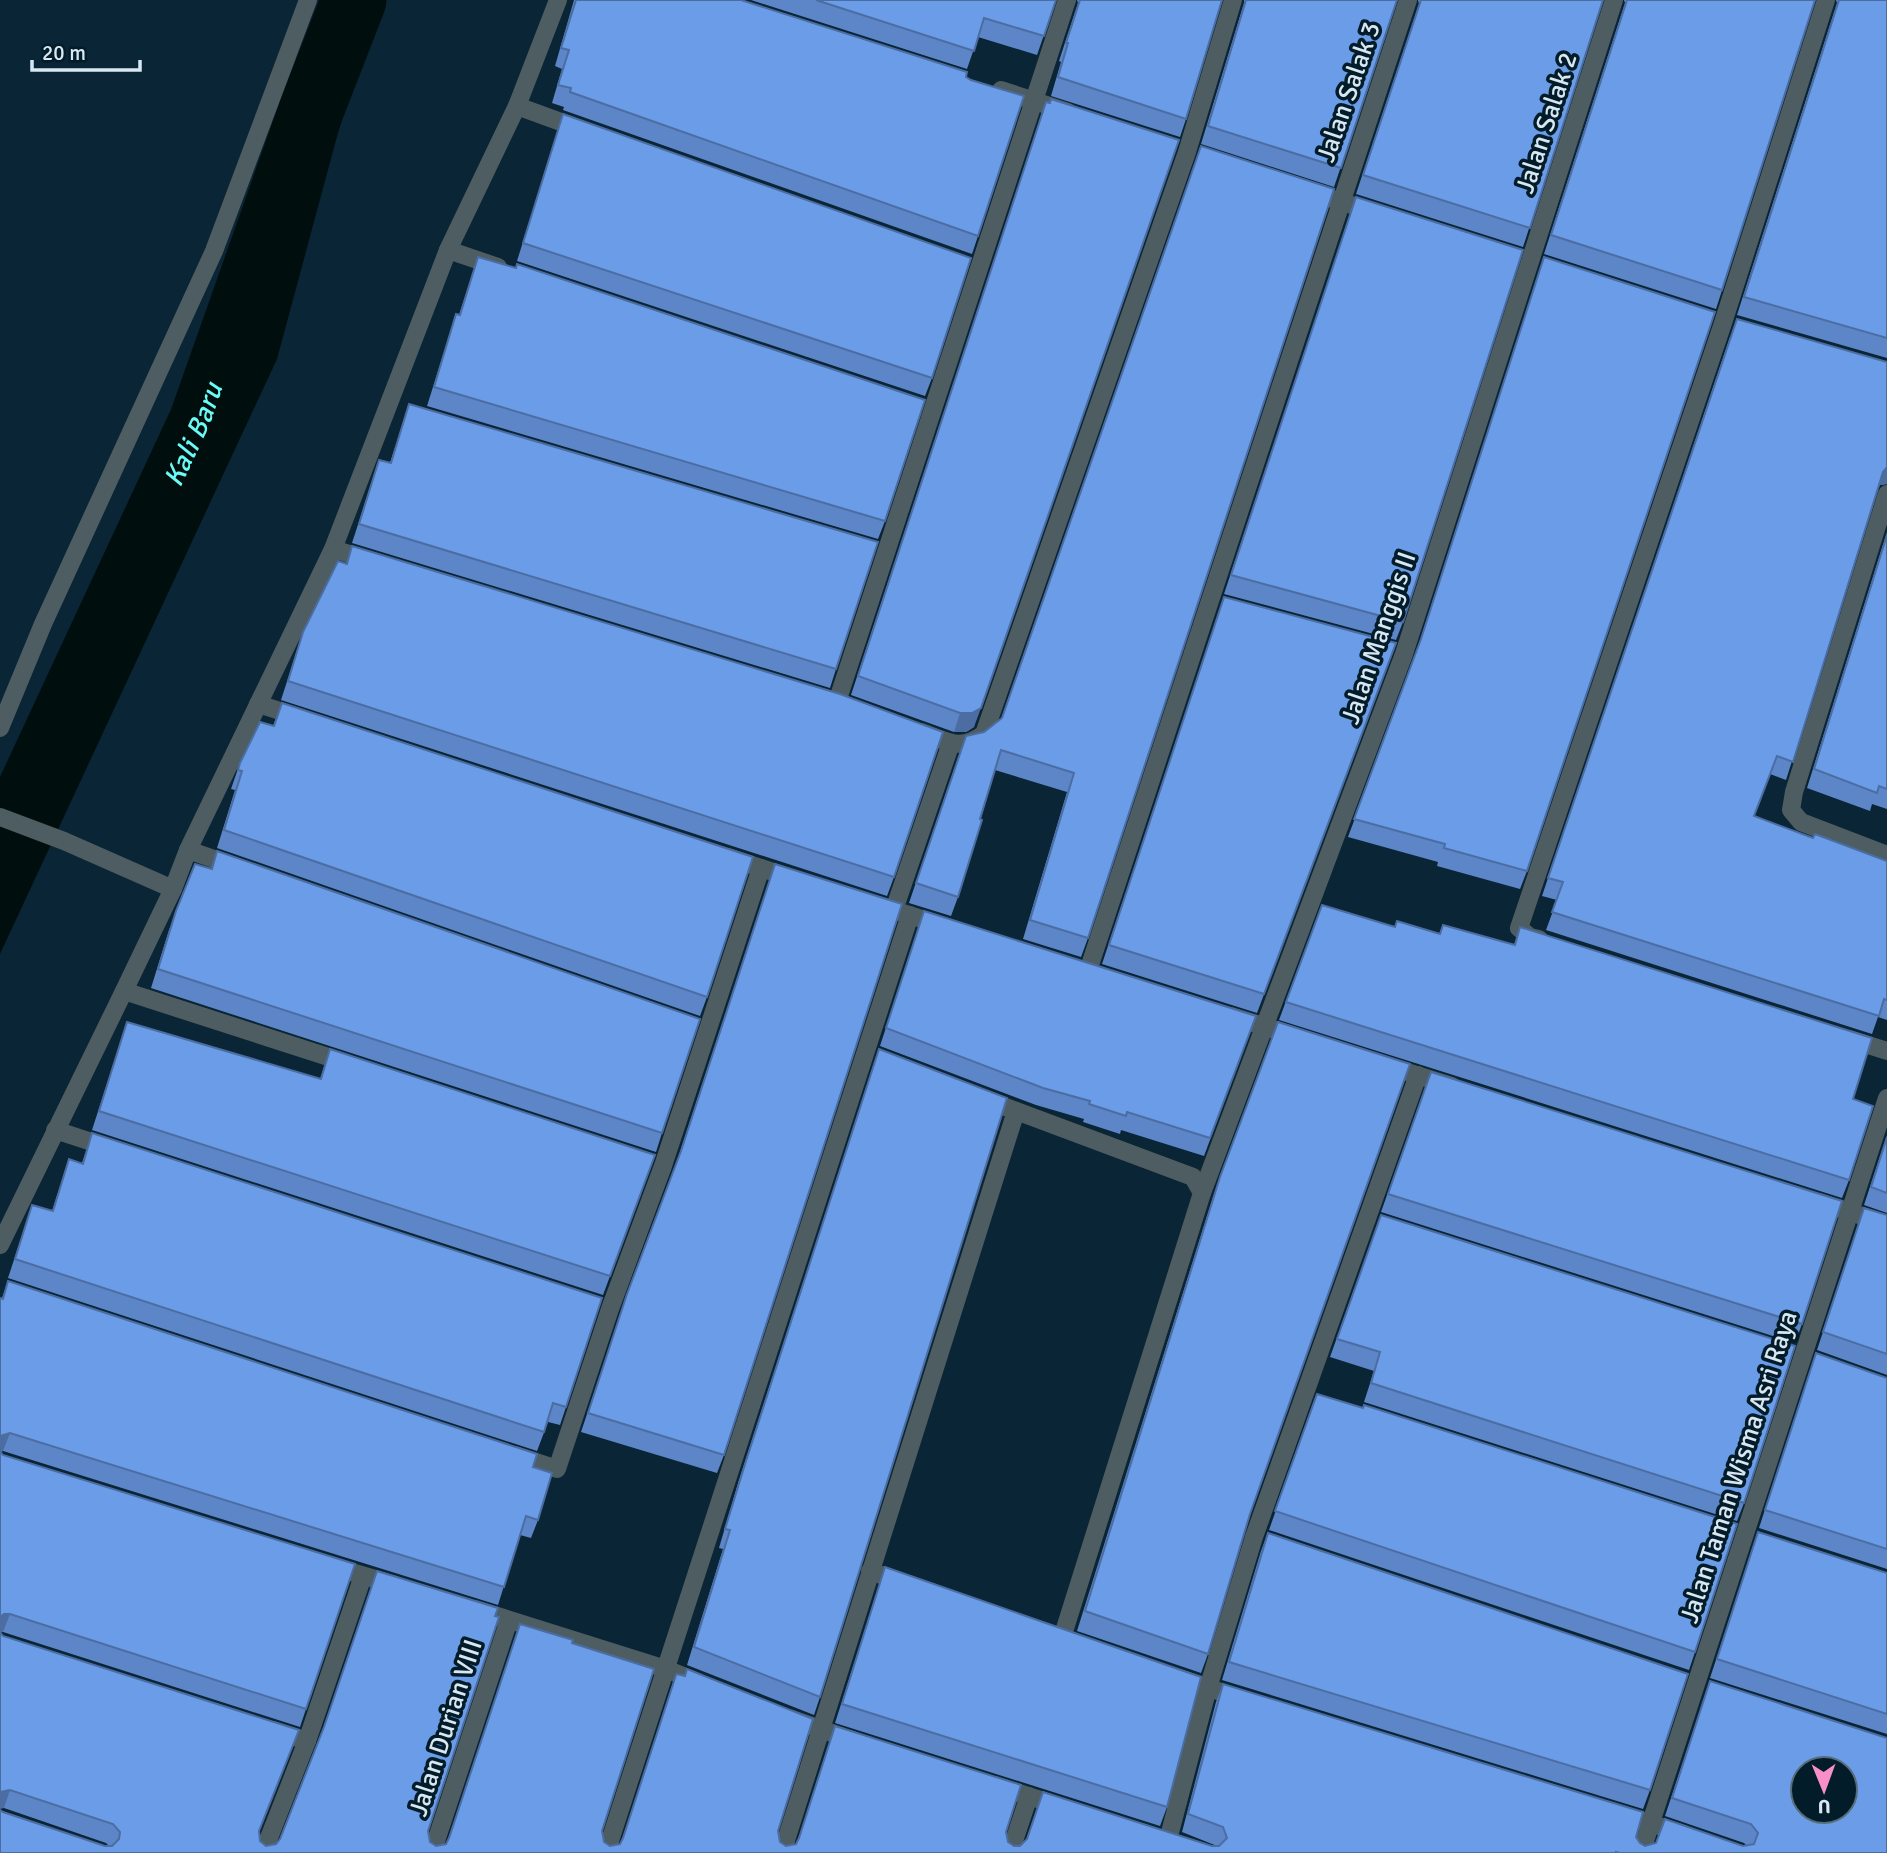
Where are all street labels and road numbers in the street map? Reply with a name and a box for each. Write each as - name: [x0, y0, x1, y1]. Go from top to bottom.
- street label: Jalan Salak 3: [1310, 18, 1388, 166]
- street label: Jalan Salak 2: [1509, 49, 1585, 197]
- street label: Jalan Manggis II: [1335, 548, 1423, 728]
- street label: Jalan Taman Wisma Asri Raya: [1673, 1307, 1805, 1627]
- street label: Jalan Durian VIII: [402, 1636, 490, 1820]

